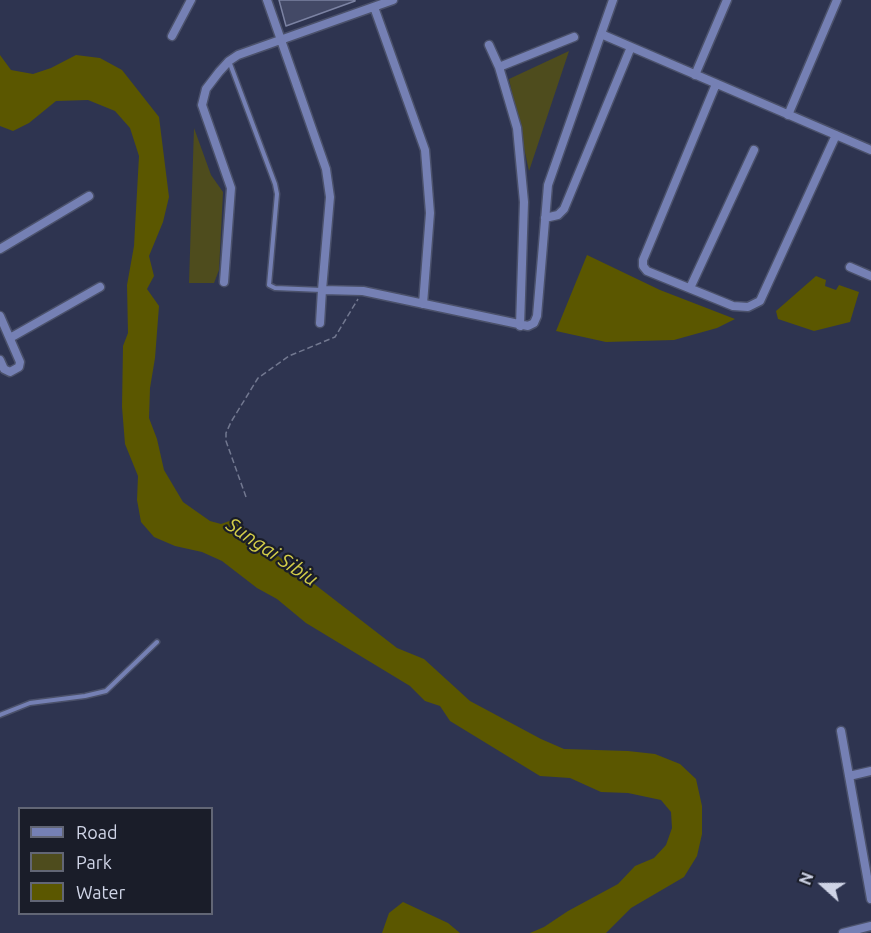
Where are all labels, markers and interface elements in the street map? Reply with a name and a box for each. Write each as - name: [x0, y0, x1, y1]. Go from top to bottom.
- water label: Sungai Sibiu: [222, 513, 322, 591]
- legend: [18, 807, 213, 915]
- text: Road: [76, 822, 118, 842]
- text: Park: [76, 852, 112, 872]
- north arrow: [793, 855, 853, 915]
- text: N: [796, 870, 817, 887]
- text: Water: [76, 882, 125, 902]

